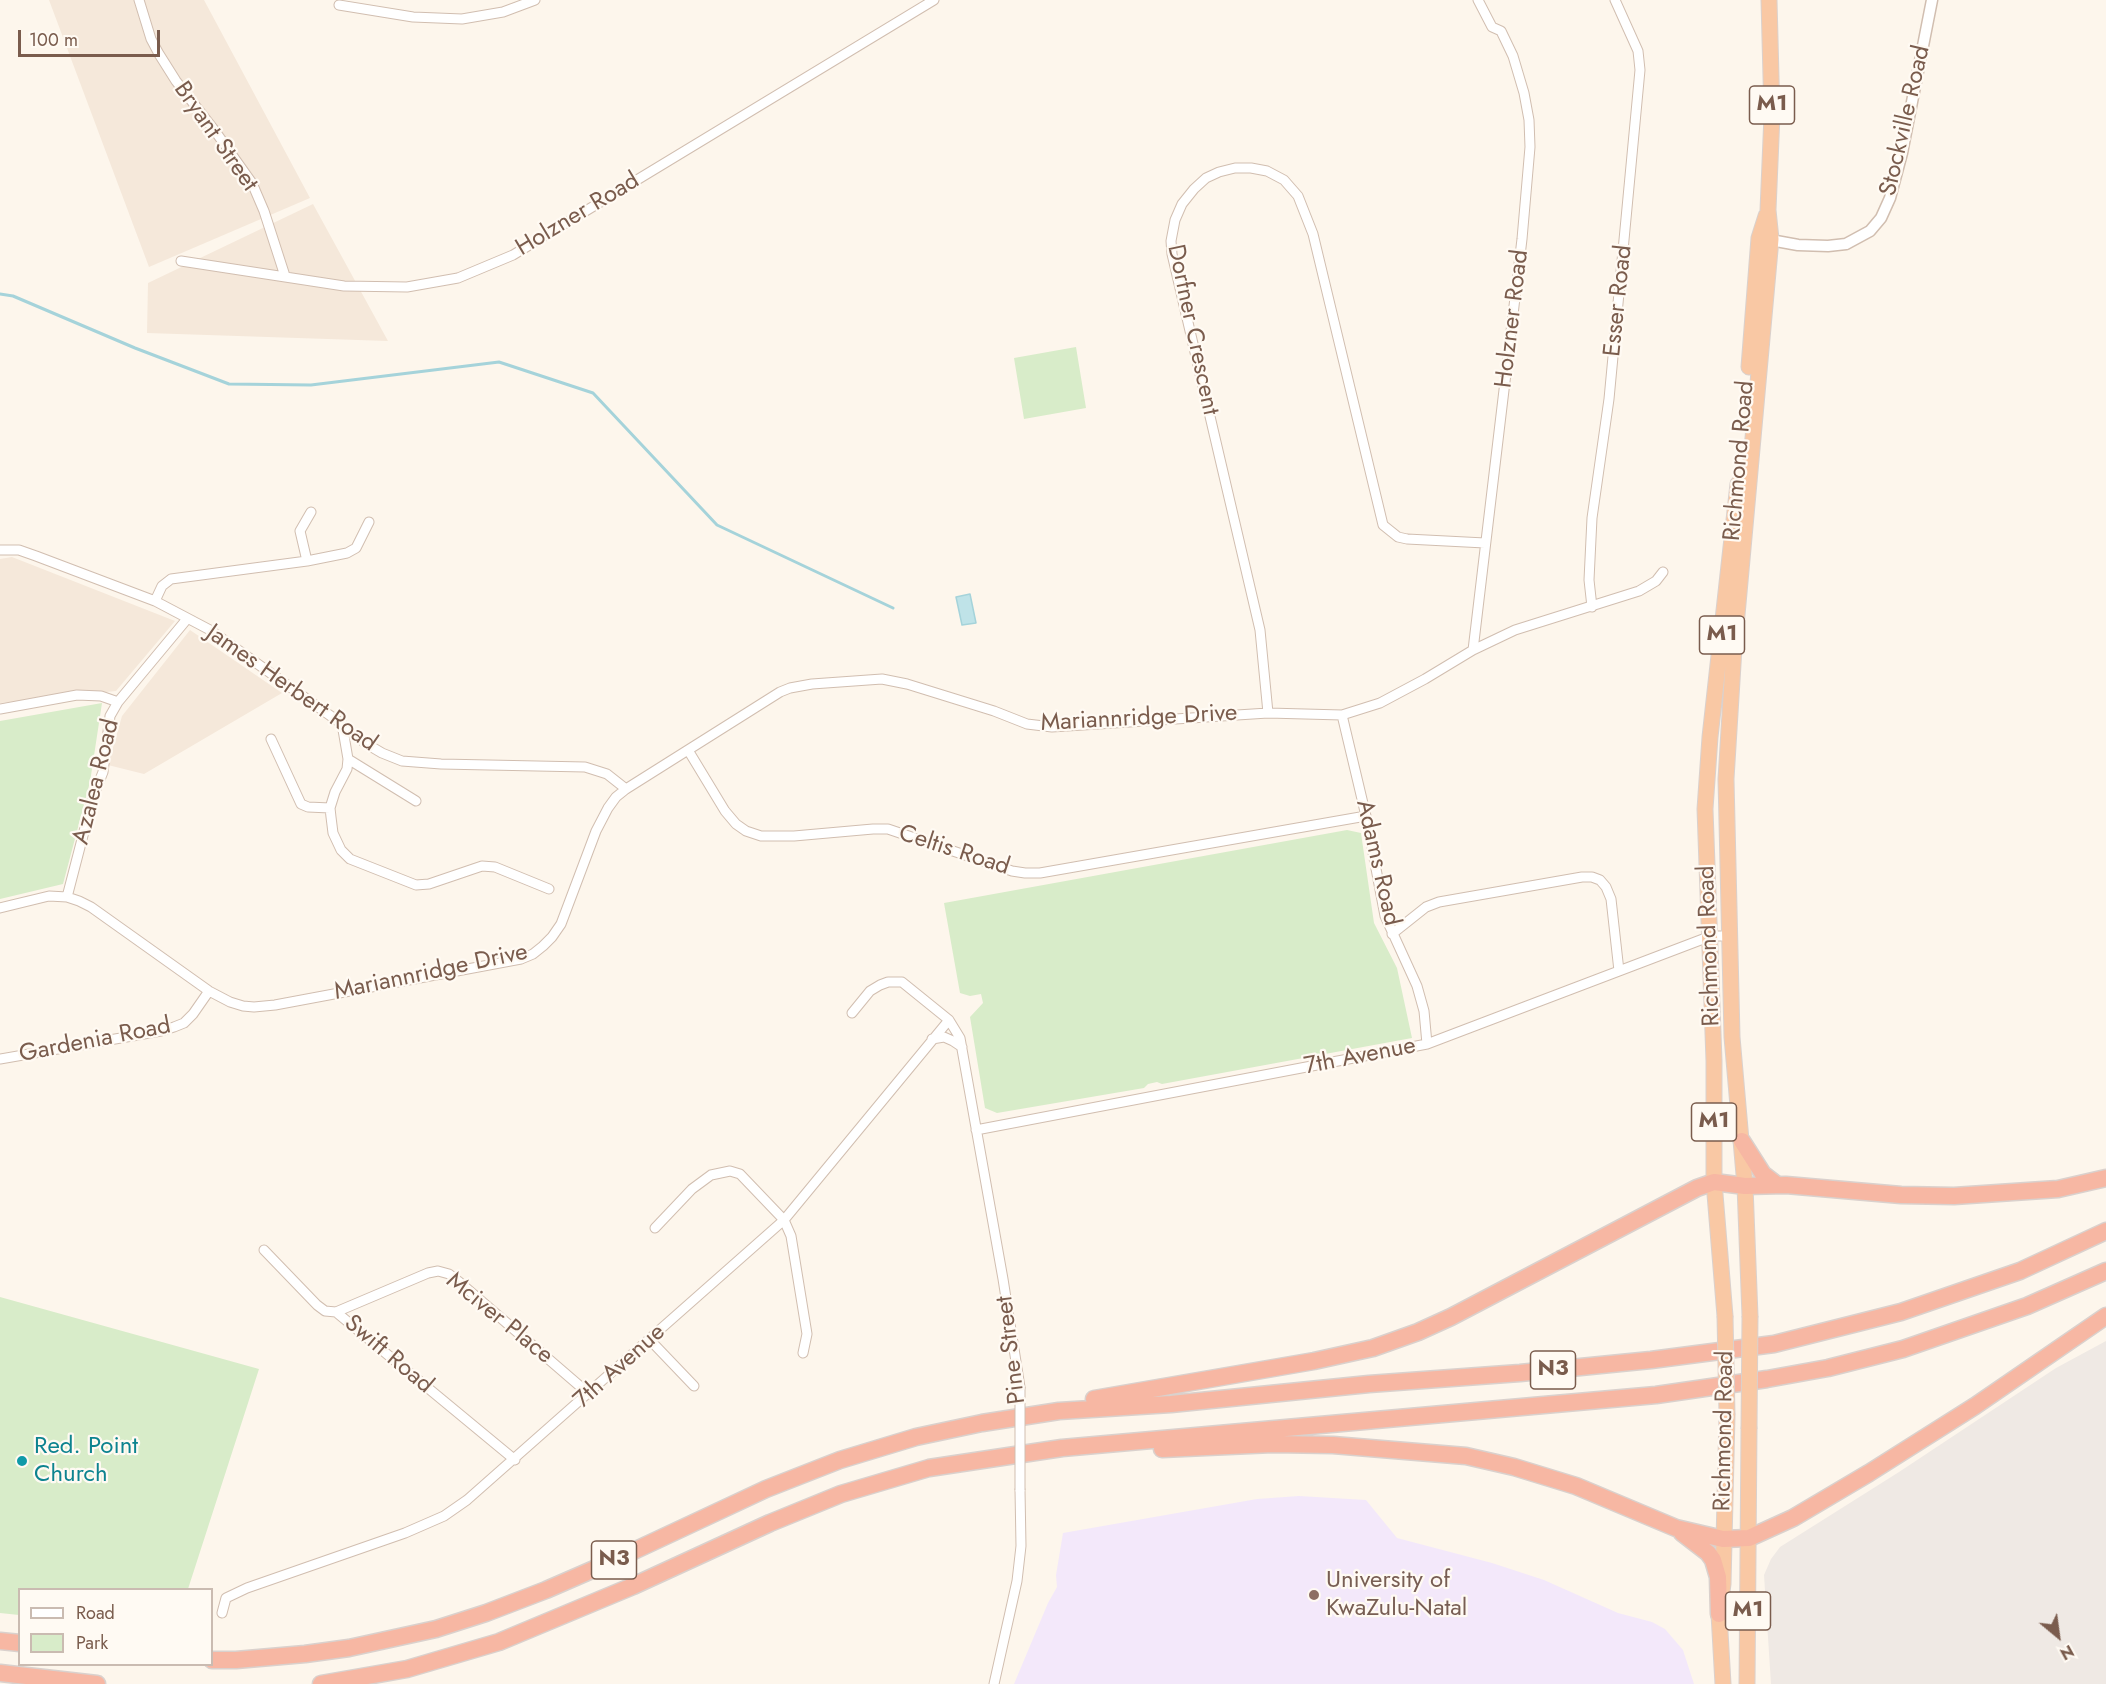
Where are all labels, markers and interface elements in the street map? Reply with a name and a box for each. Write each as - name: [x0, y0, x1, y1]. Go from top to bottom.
- scale bar: [21, 18, 164, 56]
- text: 100 m: [29, 27, 78, 53]
- street label: Stockville Road: [1875, 43, 1937, 199]
- street label: Bryant Street: [167, 77, 263, 197]
- road number: M1: [1750, 86, 1794, 124]
- street label: Holzner Road: [511, 167, 645, 263]
- street label: Dorfner Crescent: [1160, 242, 1224, 418]
- street label: Esser Road: [1599, 244, 1639, 358]
- street label: Holzner Road: [1490, 248, 1536, 390]
- street label: Richmond Road: [1719, 380, 1761, 542]
- road number: M1: [1700, 616, 1744, 654]
- street label: James Herbert Road: [200, 619, 382, 759]
- street label: Mariannridge Drive: [1040, 699, 1238, 739]
- street label: Azalea Road: [68, 716, 126, 848]
- street label: Adams Road: [1349, 797, 1405, 929]
- street label: Celtis Road: [895, 820, 1013, 882]
- street label: Richmond Road: [1693, 865, 1727, 1027]
- street label: Mariannridge Drive: [332, 938, 530, 1008]
- street label: Gardenia Road: [17, 1012, 173, 1070]
- street label: 7th Avenue: [1302, 1032, 1418, 1082]
- road number: M1: [1692, 1103, 1736, 1141]
- street label: Mciver Place: [440, 1267, 558, 1371]
- street label: Pine Street: [991, 1294, 1033, 1406]
- street label: Swift Road: [338, 1309, 438, 1401]
- street label: 7th Avenue: [568, 1319, 672, 1415]
- street label: Richmond Road: [1709, 1350, 1741, 1512]
- road number: N3: [1530, 1351, 1576, 1389]
- place label: Red. Point Church: [34, 1433, 138, 1489]
- marker: Red. Point Church: [15, 1454, 29, 1468]
- road number: N3: [592, 1541, 636, 1579]
- place label: University of KwaZulu-Natal: [1326, 1567, 1467, 1623]
- legend: [18, 1588, 213, 1666]
- marker: University of KwaZulu-Natal: [1307, 1588, 1321, 1602]
- road number: M1: [1726, 1592, 1770, 1630]
- text: Road: [76, 1600, 115, 1626]
- north arrow: [2028, 1606, 2088, 1666]
- text: Park: [76, 1630, 108, 1656]
- text: N: [2056, 1639, 2078, 1665]

